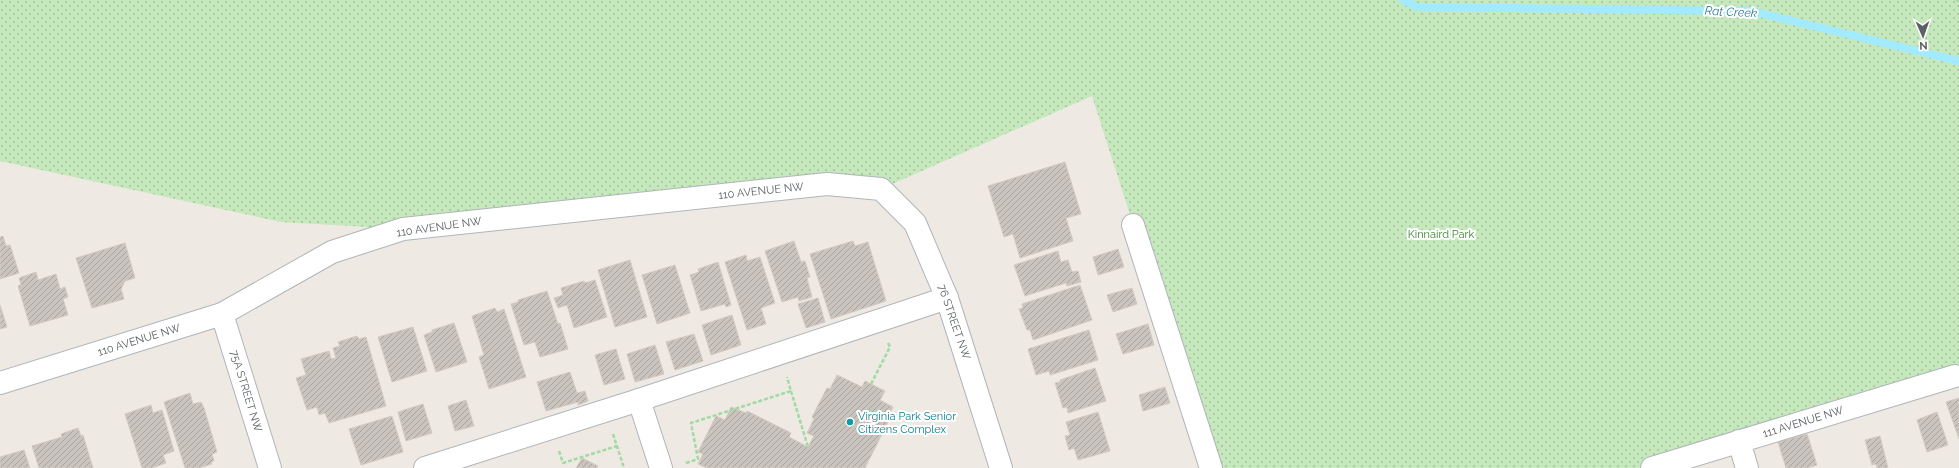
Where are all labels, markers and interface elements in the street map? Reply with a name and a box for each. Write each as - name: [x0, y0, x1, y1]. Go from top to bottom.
- water label: Rat Creek: [1704, 4, 1758, 20]
- north arrow: [1903, 16, 1943, 56]
- text: N: [1919, 39, 1928, 52]
- street label: 110 AVENUE NW: [718, 180, 805, 202]
- street label: 110 AVENUE NW: [396, 215, 483, 239]
- park label: Kinnaird Park: [1408, 228, 1474, 241]
- street label: 76 STREET NW: [935, 283, 973, 362]
- street label: 110 AVENUE NW: [96, 321, 182, 359]
- street label: 75A STREET NW: [227, 349, 265, 434]
- street label: 111 AVENUE NW: [1761, 403, 1845, 440]
- place label: Virginia Park Senior Citizens Complex: [858, 410, 956, 436]
- marker: Virginia Park Senior Citizens Complex: [845, 417, 855, 427]

